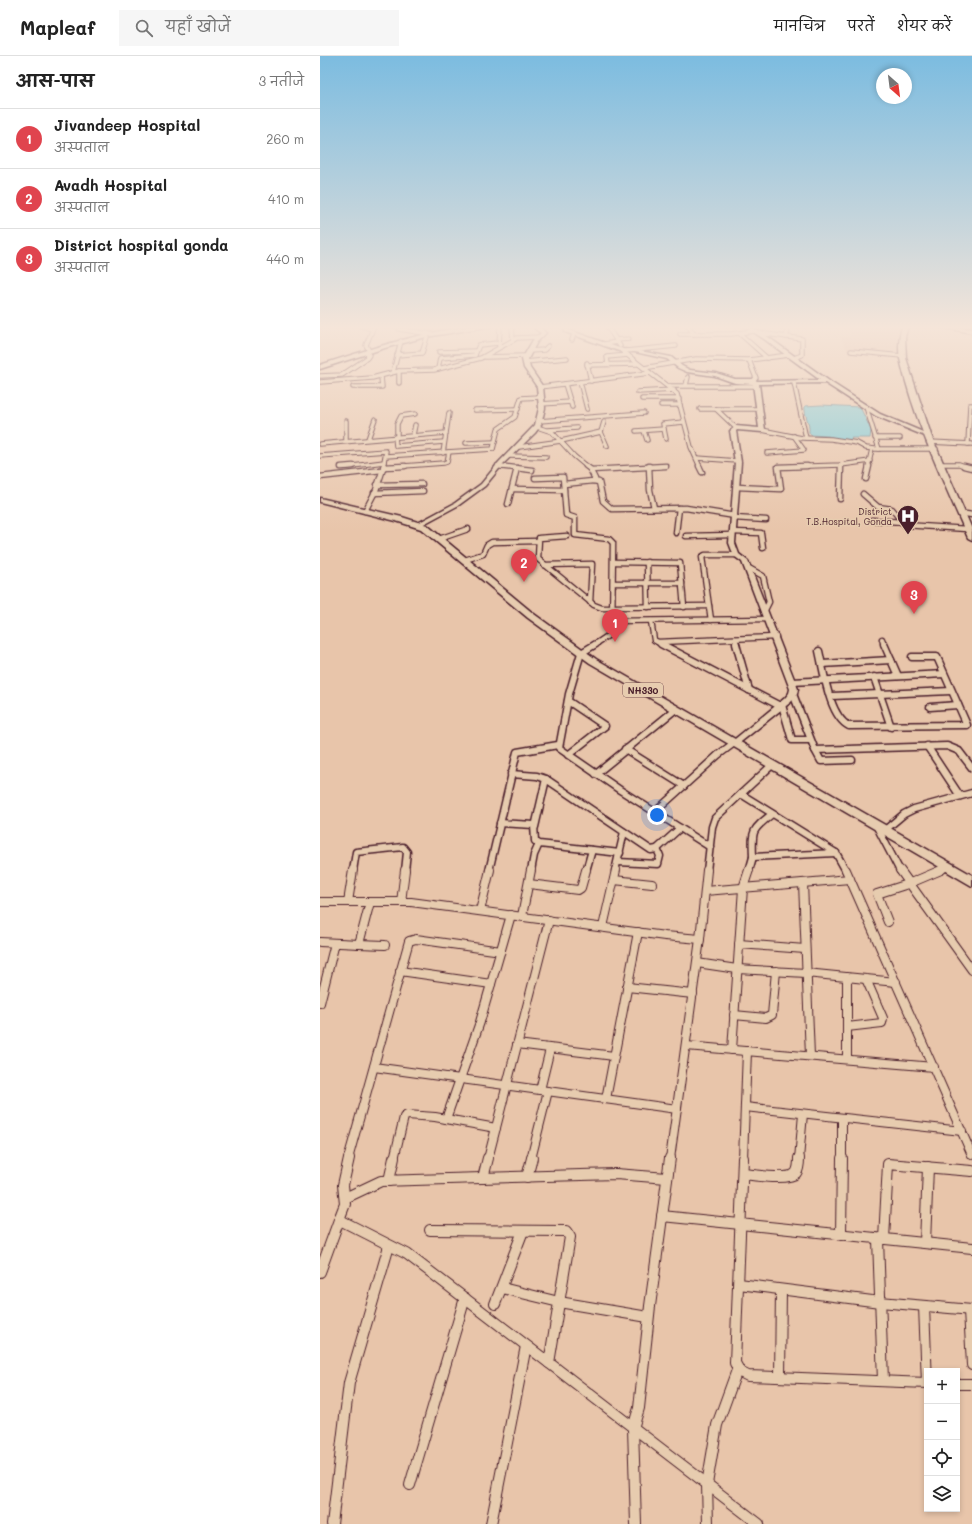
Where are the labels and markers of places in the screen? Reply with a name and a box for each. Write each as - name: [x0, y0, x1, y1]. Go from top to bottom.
- hospital icon: District T.B.Hospital, Gonda: [895, 503, 921, 536]
- place label: District T.B.Hospital, Gonda: [806, 506, 892, 527]
- pin: 2: [511, 549, 537, 582]
- pin: 3: [901, 581, 927, 614]
- pin: 1: [602, 609, 628, 642]

